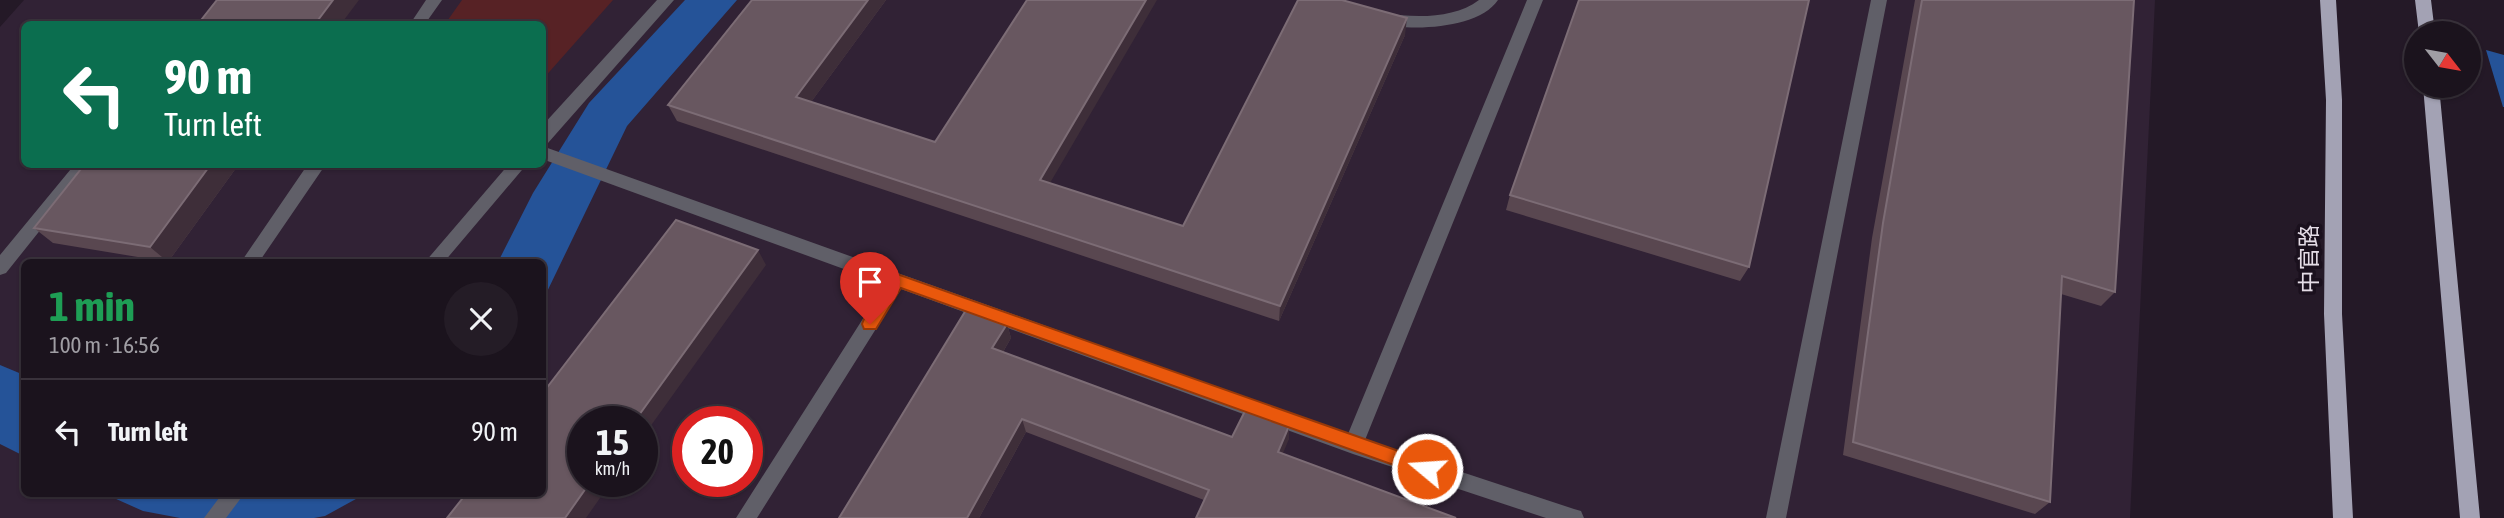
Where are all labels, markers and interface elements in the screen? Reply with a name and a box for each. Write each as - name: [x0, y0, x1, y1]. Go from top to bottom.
- north arrow: [2404, 21, 2482, 98]
- map controls: [2404, 21, 2481, 98]
- text: 90 m: [164, 48, 252, 104]
- icon: left: [49, 49, 140, 140]
- text: Turn left: [164, 106, 262, 143]
- street label: 中官路: [2296, 225, 2322, 294]
- pin: [840, 252, 900, 324]
- icon: arrive: [851, 263, 889, 301]
- text: 1 min: [49, 282, 135, 330]
- button: close: [444, 282, 518, 356]
- text: 100 m · 16:56: [49, 332, 160, 358]
- speed limit sign: 20: [672, 406, 763, 497]
- icon: left: [49, 413, 87, 451]
- text: Turn left: [108, 417, 188, 447]
- text: 90 m: [471, 417, 518, 447]
- text: 15: [596, 422, 629, 462]
- position arrow: [1390, 432, 1464, 506]
- text: km/h: [595, 458, 630, 479]

